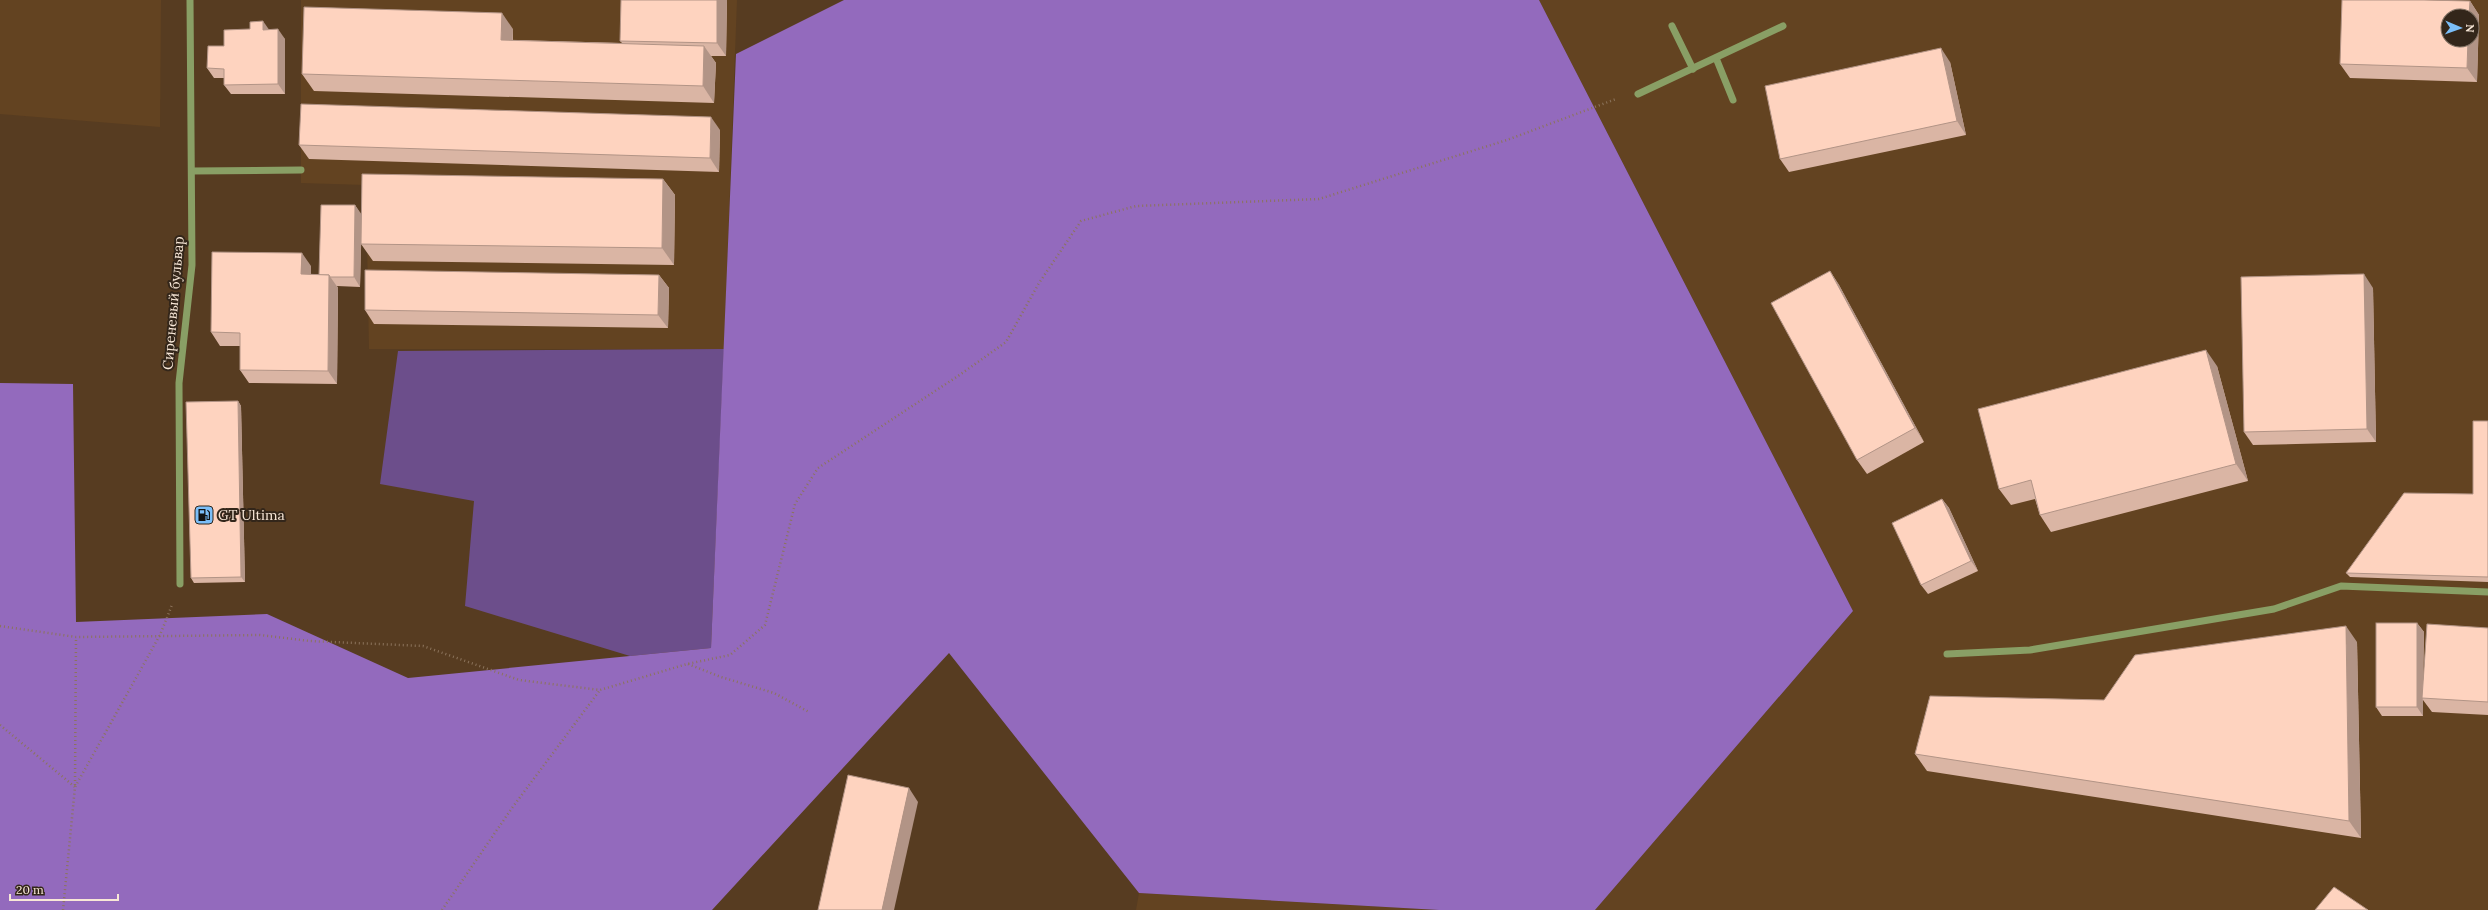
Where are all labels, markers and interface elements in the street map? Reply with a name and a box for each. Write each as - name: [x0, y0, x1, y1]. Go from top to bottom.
- north arrow: [2440, 8, 2480, 48]
- text: N: [2463, 24, 2477, 33]
- street label: Сиреневый бульвар: [158, 235, 188, 371]
- fuel station icon: GT Ultima: [193, 504, 215, 526]
- place label: GT Ultima: [218, 506, 285, 524]
- scale bar: [10, 876, 118, 902]
- text: 20 m: [16, 882, 44, 897]

